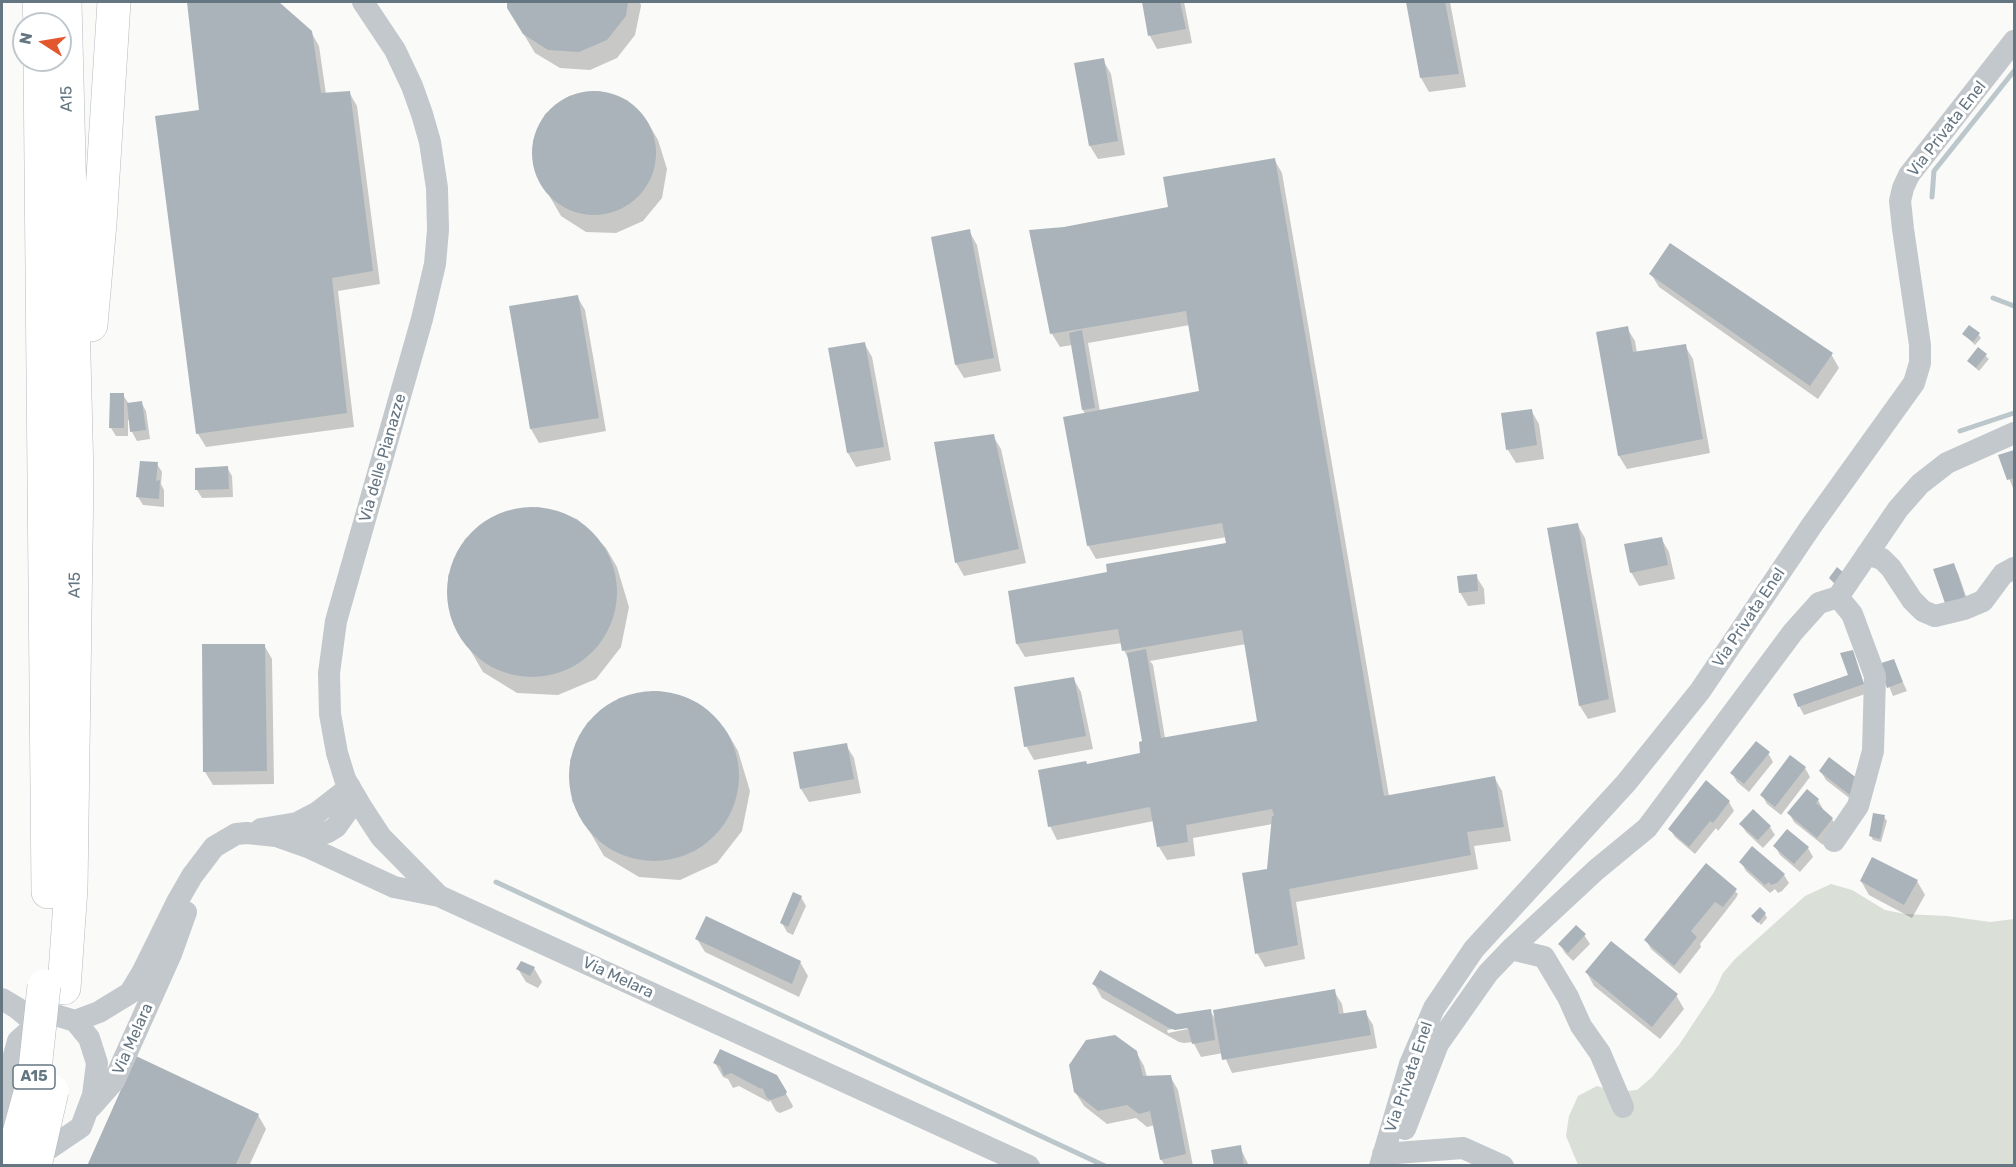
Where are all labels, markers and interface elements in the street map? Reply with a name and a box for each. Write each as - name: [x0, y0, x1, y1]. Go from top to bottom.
- north arrow: [12, 12, 72, 72]
- text: N: [15, 31, 36, 46]
- street label: Via Privata Enel: [1904, 77, 1990, 181]
- street label: A15: [57, 86, 77, 112]
- street label: Via delle Pianazze: [355, 392, 411, 524]
- street label: Via Privata Enel: [1709, 565, 1789, 671]
- street label: A15: [65, 572, 85, 598]
- street label: Via Melara: [579, 953, 657, 1003]
- street label: Via Melara: [109, 1000, 157, 1078]
- street label: Via Privata Enel: [1381, 1019, 1437, 1135]
- road number: A15: [13, 1065, 55, 1089]

